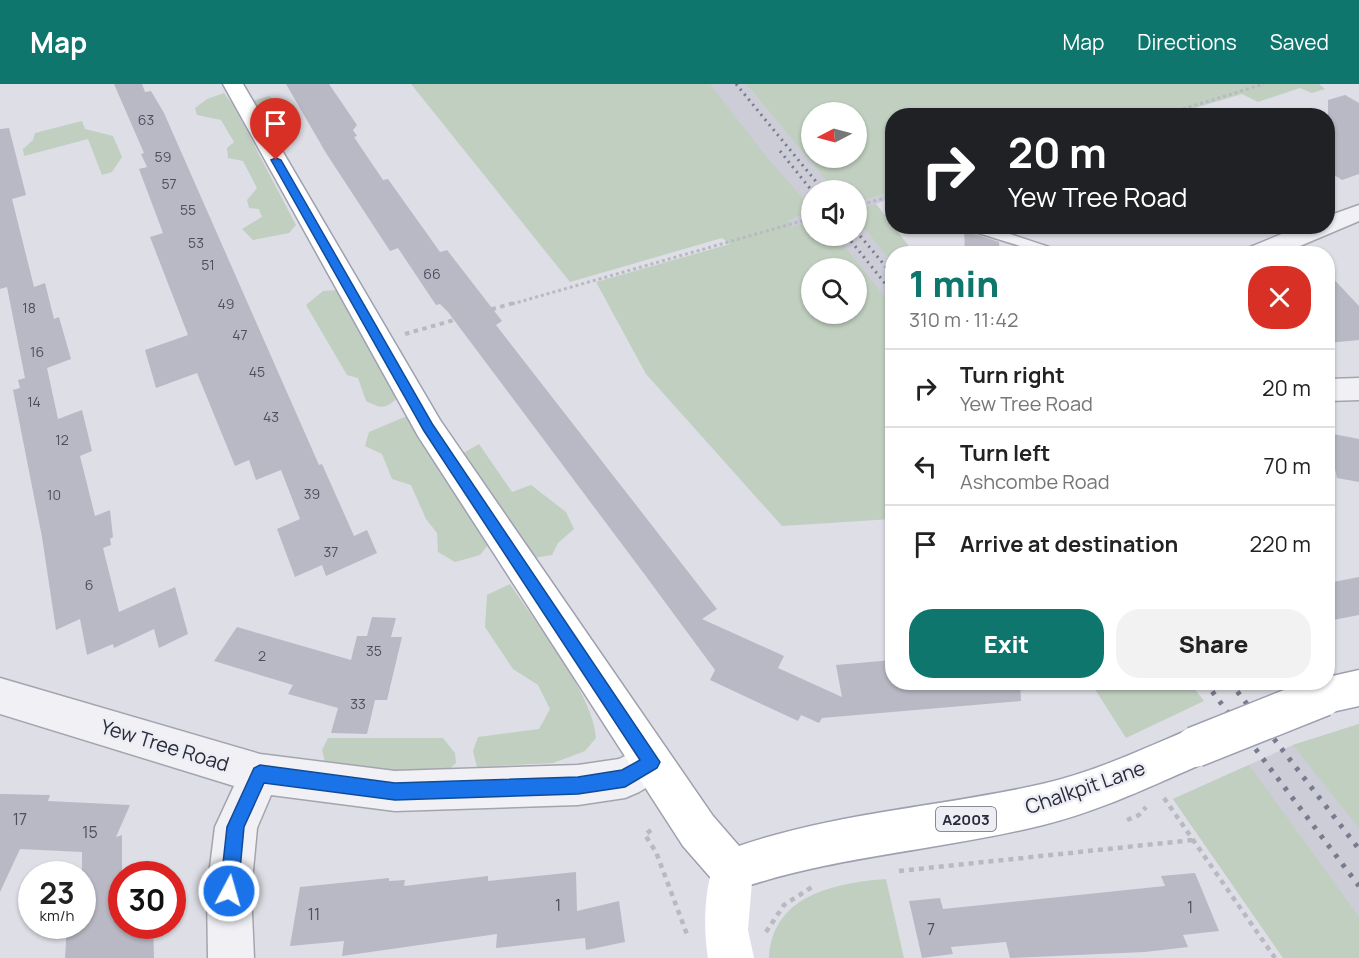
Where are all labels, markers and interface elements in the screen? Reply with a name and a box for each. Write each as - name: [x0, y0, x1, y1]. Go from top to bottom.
- text: Map: [30, 23, 87, 61]
- text: Map: [1063, 28, 1104, 56]
- text: Directions: [1137, 28, 1237, 56]
- text: Saved: [1270, 28, 1329, 56]
- pin: [250, 98, 301, 160]
- north arrow: [801, 102, 867, 168]
- map controls: [801, 102, 867, 324]
- icon: arrive: [259, 107, 292, 140]
- house number: 63: [138, 110, 154, 129]
- text: 20 m: [1008, 123, 1107, 181]
- icon: right: [909, 132, 987, 210]
- house number: 59: [155, 147, 171, 166]
- house number: 57: [161, 174, 177, 193]
- text: Yew Tree Road: [1008, 178, 1187, 215]
- button: sound: [801, 180, 867, 246]
- house number: 55: [180, 200, 196, 219]
- house number: 53: [188, 233, 204, 252]
- house number: 51: [201, 255, 215, 274]
- button: search: [801, 258, 867, 324]
- text: 1 min: [909, 259, 999, 308]
- house number: 66: [423, 264, 441, 283]
- button: close: [1248, 266, 1311, 329]
- house number: 49: [218, 294, 234, 313]
- house number: 18: [22, 298, 36, 317]
- text: 310 m · 11:42: [909, 306, 1018, 333]
- house number: 47: [232, 325, 248, 344]
- house number: 16: [30, 342, 44, 361]
- text: Turn right: [960, 360, 1065, 390]
- house number: 45: [249, 362, 265, 381]
- icon: right: [909, 372, 942, 405]
- text: 20 m: [1262, 373, 1311, 403]
- text: Yew Tree Road: [960, 390, 1093, 417]
- house number: 14: [27, 392, 41, 411]
- house number: 43: [263, 407, 279, 426]
- house number: 12: [55, 430, 69, 449]
- text: Turn left: [960, 438, 1050, 468]
- icon: left: [909, 450, 942, 483]
- text: 70 m: [1263, 451, 1311, 481]
- text: Ashcombe Road: [960, 468, 1110, 495]
- house number: 39: [304, 484, 320, 503]
- house number: 10: [47, 485, 61, 504]
- icon: arrive: [909, 528, 942, 561]
- text: Arrive at destination: [960, 529, 1178, 559]
- text: 220 m: [1249, 529, 1311, 559]
- house number: 37: [324, 542, 338, 561]
- house number: 6: [85, 575, 93, 594]
- button: Exit: [909, 609, 1104, 678]
- button: Share: [1116, 609, 1311, 678]
- house number: 35: [366, 641, 382, 660]
- house number: 2: [258, 646, 266, 665]
- house number: 33: [350, 694, 366, 713]
- street label: Yew Tree Road: [98, 713, 232, 777]
- street label: Chalkpit Lane: [1021, 754, 1149, 820]
- road number: A2003: [936, 807, 996, 831]
- house number: 17: [13, 808, 27, 830]
- house number: 15: [82, 821, 98, 843]
- position arrow: [197, 859, 261, 923]
- speed limit sign: 30: [108, 861, 186, 939]
- text: 23: [39, 872, 75, 913]
- house number: 1: [555, 894, 561, 916]
- house number: 1: [1187, 896, 1193, 918]
- house number: 11: [308, 903, 320, 925]
- text: km/h: [40, 905, 74, 926]
- house number: 7: [927, 918, 935, 940]

